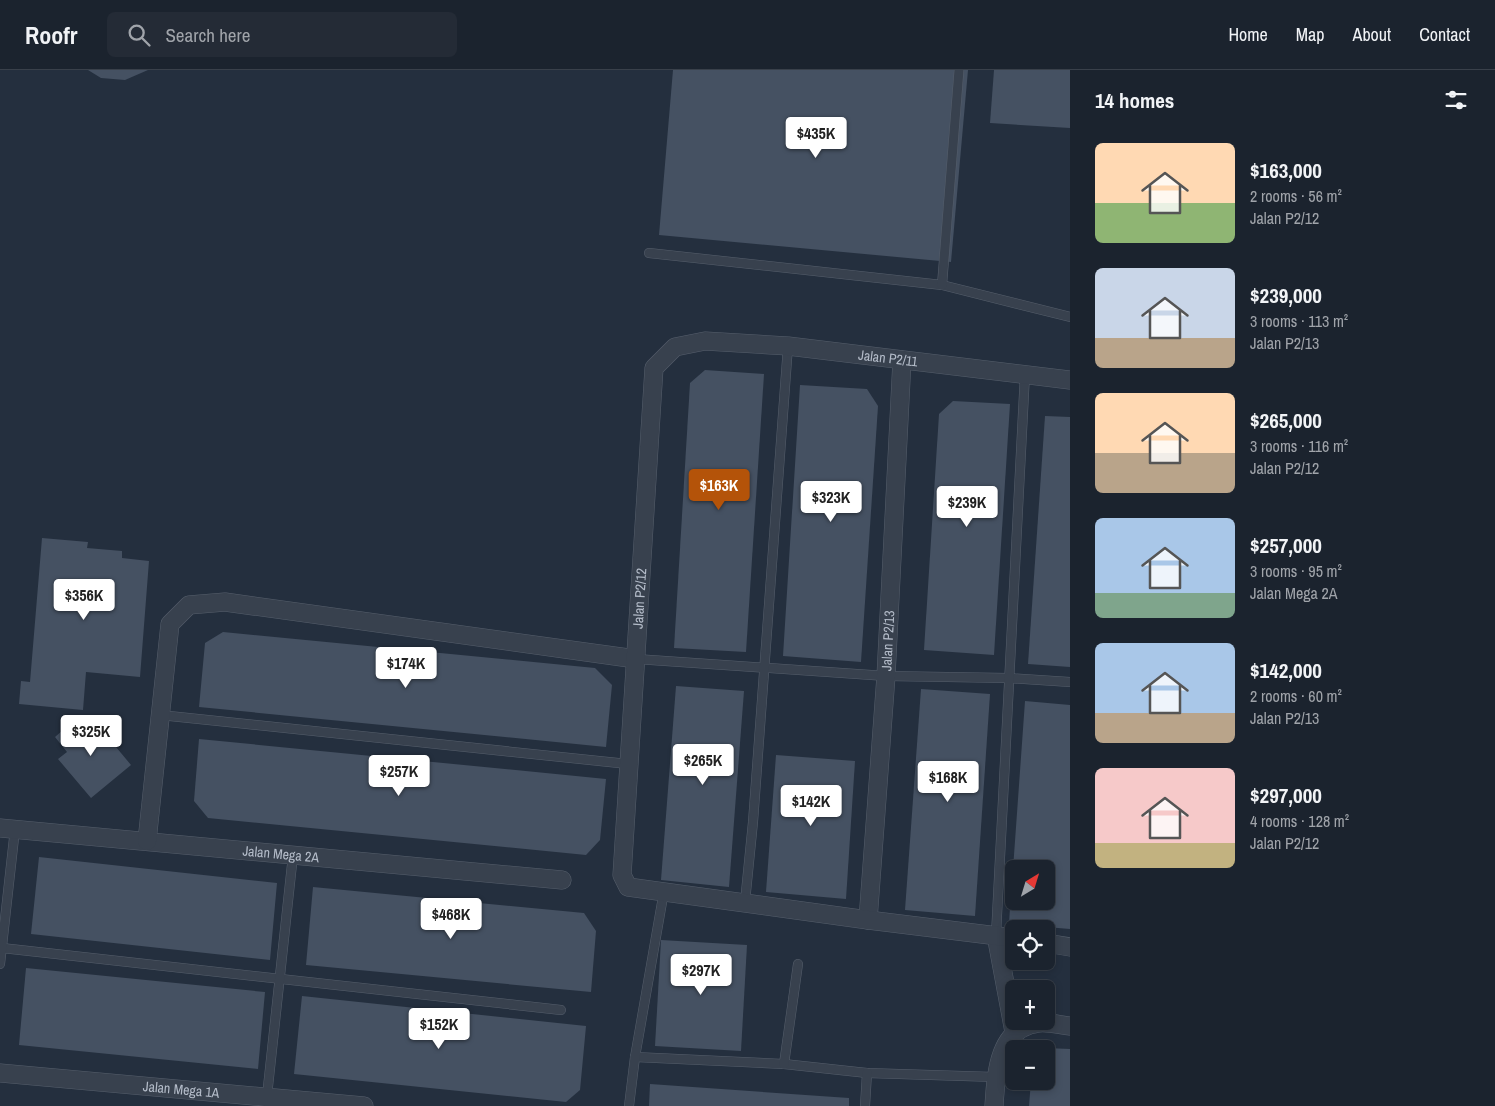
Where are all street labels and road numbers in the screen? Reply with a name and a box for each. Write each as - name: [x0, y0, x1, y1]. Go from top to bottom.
- street label: Jalan P2/11: [857, 346, 919, 371]
- street label: Jalan P2/12: [629, 567, 650, 629]
- street label: Jalan P2/13: [877, 610, 898, 671]
- street label: Jalan Mega 2A: [242, 841, 320, 867]
- street label: Jalan Mega 1A: [142, 1077, 221, 1102]

